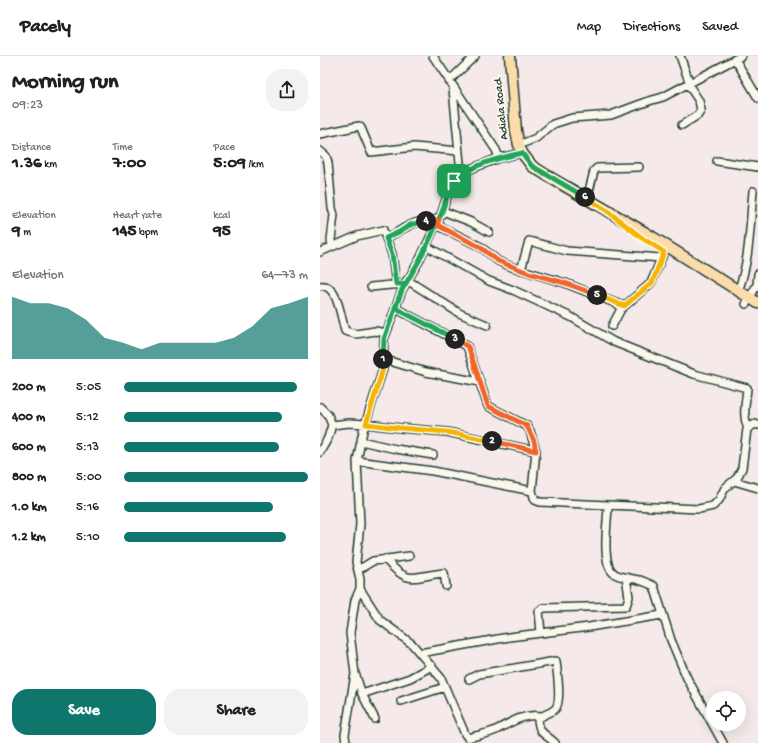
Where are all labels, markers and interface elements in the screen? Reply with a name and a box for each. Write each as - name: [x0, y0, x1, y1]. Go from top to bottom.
- text: Pacely: [20, 16, 71, 39]
- text: Map: [577, 19, 601, 36]
- text: Directions: [623, 19, 680, 36]
- text: Saved: [702, 19, 738, 36]
- button: share: [266, 69, 308, 111]
- text: Morning run: [12, 70, 118, 96]
- street label: Adiala Road: [492, 77, 512, 140]
- text: 09:23: [12, 98, 43, 113]
- text: Distance: [12, 142, 51, 154]
- text: Time: [113, 142, 133, 154]
- text: Pace: [213, 142, 235, 154]
- text: 1.36: [12, 154, 42, 174]
- text: 7:00: [113, 154, 146, 174]
- text: 5:09: [213, 154, 246, 174]
- text: km: [42, 159, 57, 171]
- text: /km: [246, 159, 264, 171]
- pin: [437, 164, 471, 198]
- icon: arrive: [443, 170, 465, 192]
- pin: 6: [575, 187, 595, 207]
- text: 6: [582, 191, 588, 203]
- text: Elevation: [12, 210, 56, 222]
- text: Heart rate: [113, 210, 162, 222]
- text: kcal: [213, 210, 231, 222]
- pin: 4: [416, 211, 436, 231]
- text: 4: [423, 215, 429, 227]
- text: 9: [12, 222, 21, 242]
- text: 145: [113, 222, 137, 242]
- text: 95: [213, 222, 231, 242]
- text: m: [21, 227, 31, 239]
- text: bpm: [137, 227, 158, 239]
- text: Elevation: [12, 268, 64, 283]
- text: 64–73 m: [261, 268, 308, 283]
- pin: 5: [587, 285, 607, 305]
- text: 5: [594, 289, 600, 301]
- pin: 3: [445, 329, 465, 349]
- text: 3: [452, 333, 458, 345]
- pin: 1: [373, 349, 393, 369]
- text: 1: [381, 353, 385, 365]
- text: 200 m: [12, 380, 45, 395]
- text: 5:05: [76, 380, 101, 395]
- text: 400 m: [12, 410, 45, 425]
- text: 5:12: [76, 410, 99, 425]
- pin: 2: [482, 431, 502, 451]
- text: 2: [489, 435, 495, 447]
- text: 600 m: [12, 440, 46, 455]
- text: 5:13: [76, 440, 99, 455]
- text: 800 m: [12, 470, 46, 485]
- text: 5:00: [76, 470, 102, 485]
- text: 1.0 km: [12, 500, 47, 515]
- text: 5:16: [76, 500, 99, 515]
- text: 1.2 km: [12, 530, 46, 545]
- text: 5:10: [76, 530, 100, 545]
- button: Save: [12, 689, 156, 735]
- button: Share: [164, 689, 308, 735]
- map controls: [706, 691, 746, 731]
- button: locate: [706, 691, 746, 731]

